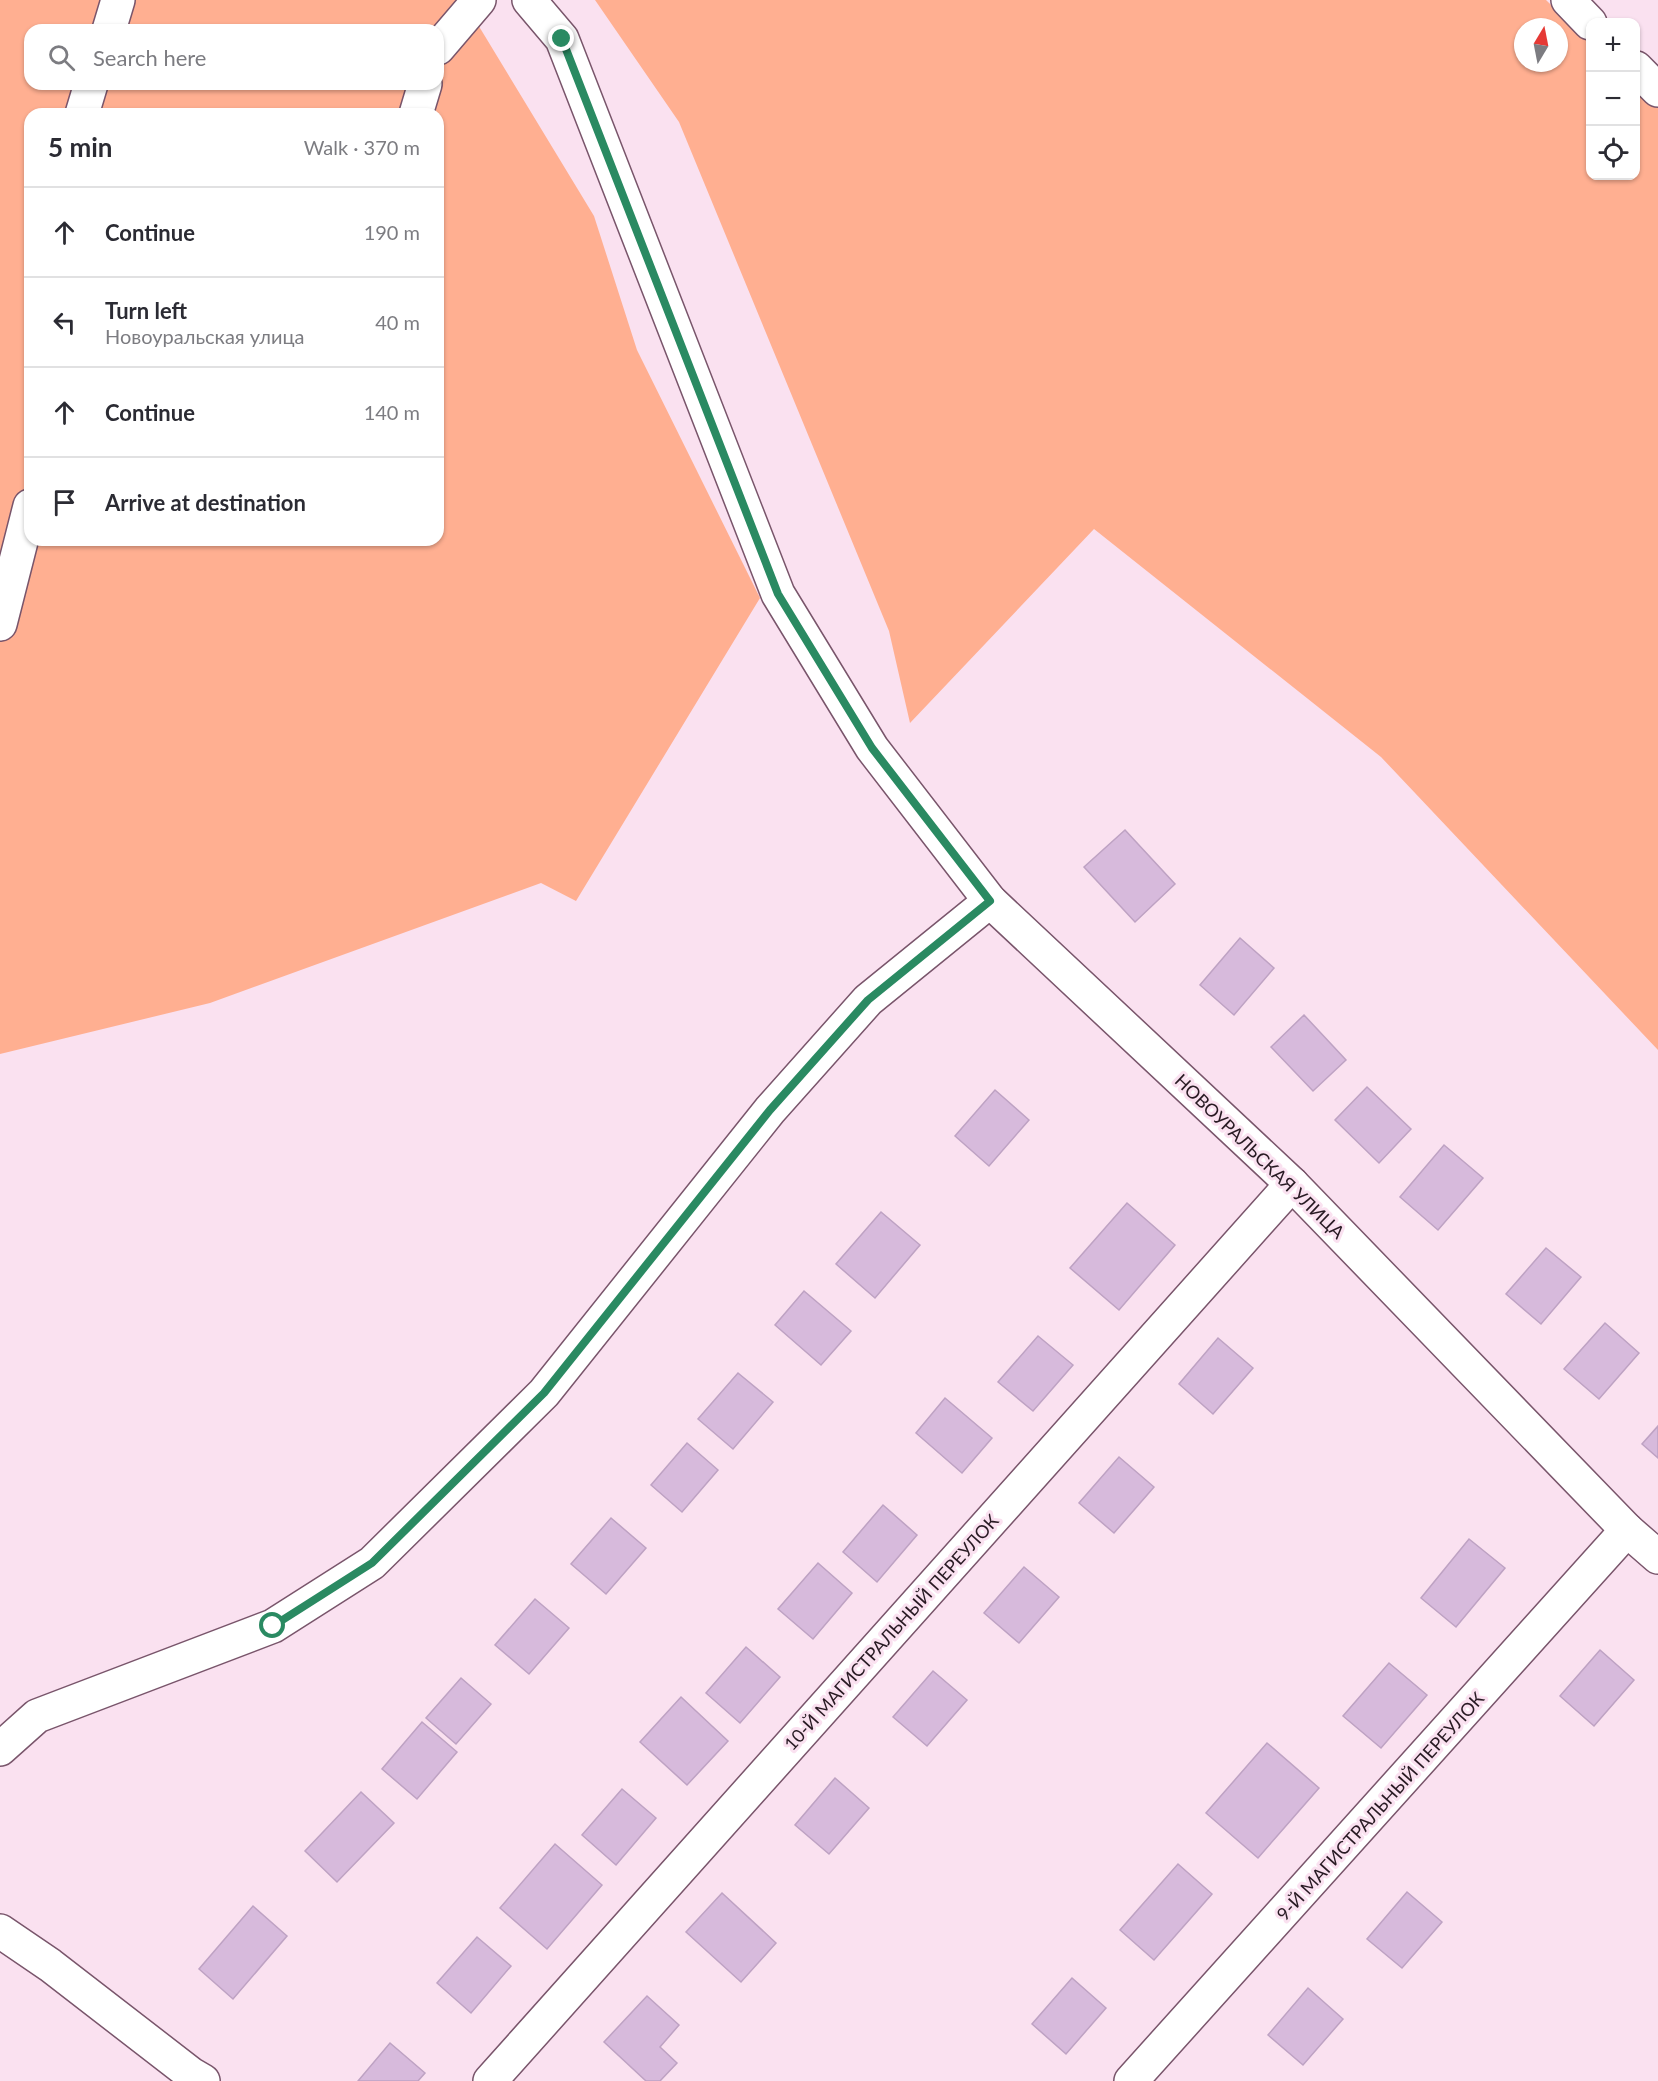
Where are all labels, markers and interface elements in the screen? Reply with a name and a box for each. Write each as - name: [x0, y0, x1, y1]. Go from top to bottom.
- north arrow: [1514, 18, 1568, 72]
- map controls: [1586, 18, 1640, 180]
- button: +: [1586, 18, 1640, 72]
- search box: [24, 24, 444, 90]
- route end: [548, 25, 574, 51]
- icon: search: [45, 41, 78, 74]
- text: Search here: [93, 44, 206, 71]
- button: −: [1586, 72, 1640, 126]
- button: locate: [1586, 126, 1640, 180]
- text: 5 min: [48, 131, 112, 163]
- text: Walk · 370 m: [304, 135, 420, 159]
- icon: ahead: [48, 216, 81, 249]
- text: Continue: [105, 219, 195, 246]
- text: 190 m: [364, 220, 420, 244]
- text: Turn left: [105, 297, 187, 324]
- icon: left: [48, 306, 81, 339]
- text: 40 m: [375, 310, 420, 334]
- text: Новоуральская улица: [105, 324, 304, 348]
- icon: ahead: [48, 396, 81, 429]
- text: Continue: [105, 399, 195, 426]
- text: 140 m: [364, 400, 420, 424]
- icon: arrive: [48, 486, 81, 519]
- text: Arrive at destination: [105, 489, 306, 516]
- street label: НОВОУРАЛЬСКАЯ УЛИЦА: [1171, 1069, 1350, 1243]
- street label: 10-Й МАГИСТРАЛЬНЫЙ ПЕРЕУЛОК: [779, 1509, 1003, 1755]
- route start: [259, 1612, 285, 1638]
- street label: 9-Й МАГИСТРАЛЬНЫЙ ПЕРЕУЛОК: [1272, 1687, 1488, 1925]

